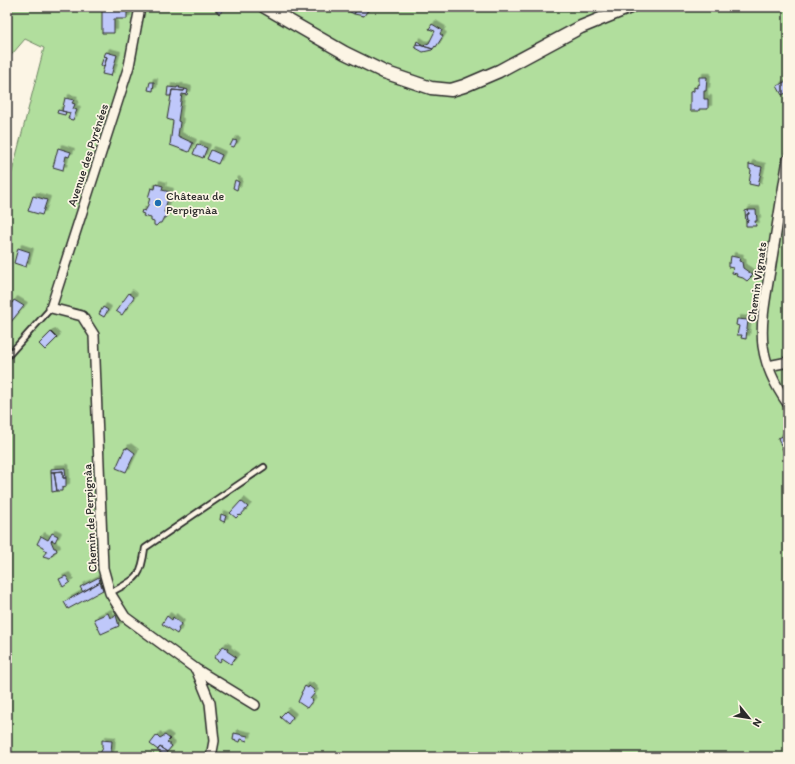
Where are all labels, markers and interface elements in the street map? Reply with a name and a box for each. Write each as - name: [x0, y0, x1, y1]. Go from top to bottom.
- street label: Avenue des Pyrénées: [65, 102, 111, 208]
- place label: Château de Perpignàa: [166, 189, 224, 217]
- marker: Château de Perpignàa: [153, 198, 163, 208]
- street label: Chemin Vignats: [744, 241, 770, 323]
- street label: Chemin de Perpignàa: [80, 463, 100, 573]
- north arrow: [729, 698, 769, 738]
- text: N: [750, 716, 765, 729]

